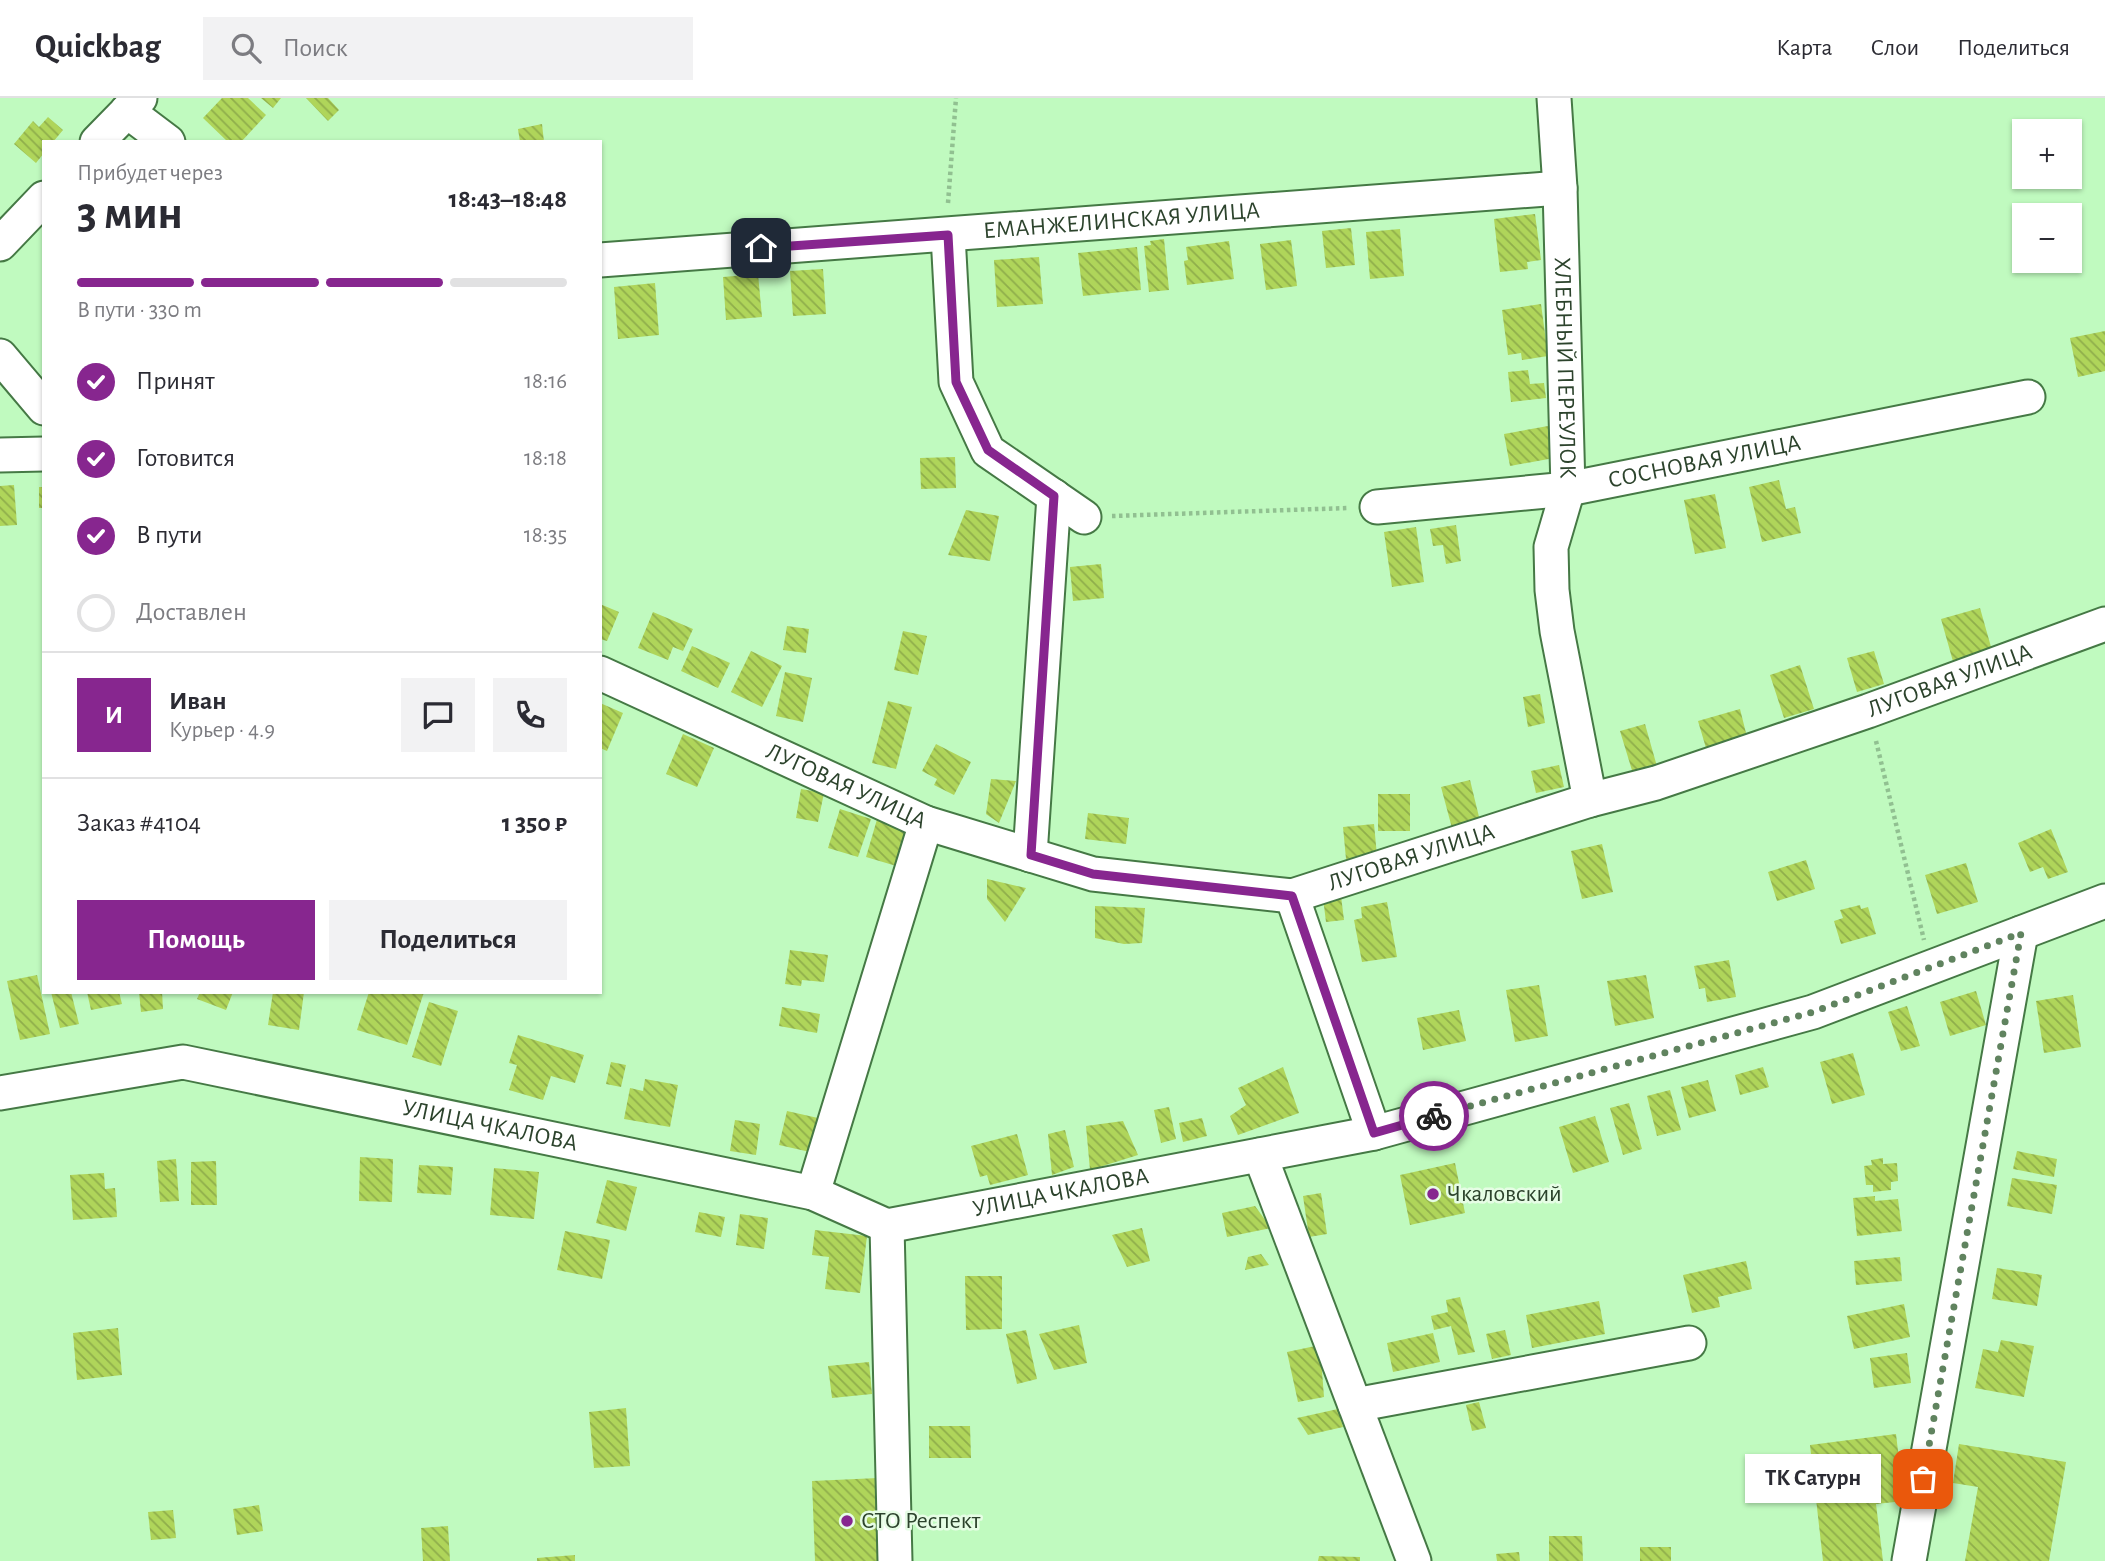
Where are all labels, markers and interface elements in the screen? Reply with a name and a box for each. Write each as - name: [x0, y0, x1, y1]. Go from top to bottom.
- search box: [203, 17, 693, 80]
- icon: search: [227, 29, 265, 67]
- text: Quickbag: [35, 31, 161, 64]
- text: Поиск: [283, 35, 348, 61]
- text: Карта: [1776, 36, 1832, 60]
- text: Слои: [1870, 36, 1919, 60]
- text: Поделиться: [1957, 36, 2070, 60]
- map controls: [2012, 119, 2082, 273]
- button: +: [2012, 119, 2082, 189]
- text: Прибудет через: [77, 162, 223, 185]
- text: 18:43–18:48: [449, 186, 567, 212]
- text: 3 мин: [77, 191, 183, 237]
- street label: ЕМАНЖЕЛИНСКАЯ УЛИЦА: [982, 199, 1261, 243]
- button: −: [2012, 203, 2082, 273]
- pin: [731, 218, 791, 278]
- icon: home: [742, 229, 780, 267]
- street label: ХЛЕБНЫЙ ПЕРЕУЛОК: [1550, 257, 1580, 479]
- text: В пути · 330 m: [77, 299, 202, 322]
- icon: check: [77, 363, 115, 401]
- text: Принят: [136, 368, 215, 394]
- text: 18:16: [524, 370, 567, 393]
- street label: СОСНОВАЯ УЛИЦА: [1606, 431, 1803, 493]
- icon: check: [77, 440, 115, 478]
- text: Готовится: [136, 445, 235, 471]
- text: 18:18: [524, 447, 567, 470]
- icon: check: [77, 517, 115, 555]
- text: В пути: [136, 522, 202, 548]
- text: 18:35: [524, 524, 567, 547]
- text: Доставлен: [136, 599, 247, 625]
- street label: ЛУГОВАЯ УЛИЦА: [1864, 640, 2035, 722]
- button: chat: [401, 678, 475, 752]
- button: phone: [493, 678, 567, 752]
- text: Иван: [169, 688, 227, 714]
- text: И: [105, 702, 123, 728]
- text: Курьер · 4.9: [169, 719, 275, 742]
- street label: ЛУГОВАЯ УЛИЦА: [763, 739, 930, 833]
- text: Заказ #4104: [77, 810, 201, 836]
- text: 1 350 ₽: [502, 810, 567, 836]
- street label: ЛУГОВАЯ УЛИЦА: [1325, 820, 1497, 896]
- button: Помощь: [77, 900, 315, 980]
- button: Поделиться: [329, 900, 567, 980]
- courier: [1399, 1081, 1469, 1151]
- street label: УЛИЦА ЧКАЛОВА: [400, 1096, 580, 1156]
- icon: bike: [1415, 1097, 1453, 1135]
- street label: УЛИЦА ЧКАЛОВА: [971, 1164, 1151, 1221]
- place label: Чкаловский: [1447, 1182, 1562, 1206]
- marker: Чкаловский: [1425, 1186, 1441, 1202]
- pin: [1893, 1449, 1953, 1509]
- callout: ТК Сатурн: [1744, 1454, 1881, 1504]
- icon: bag: [1904, 1460, 1942, 1498]
- text: ТК Сатурн: [1765, 1467, 1861, 1490]
- place label: СТО Респект: [861, 1509, 981, 1533]
- marker: СТО Респект: [839, 1513, 855, 1529]

